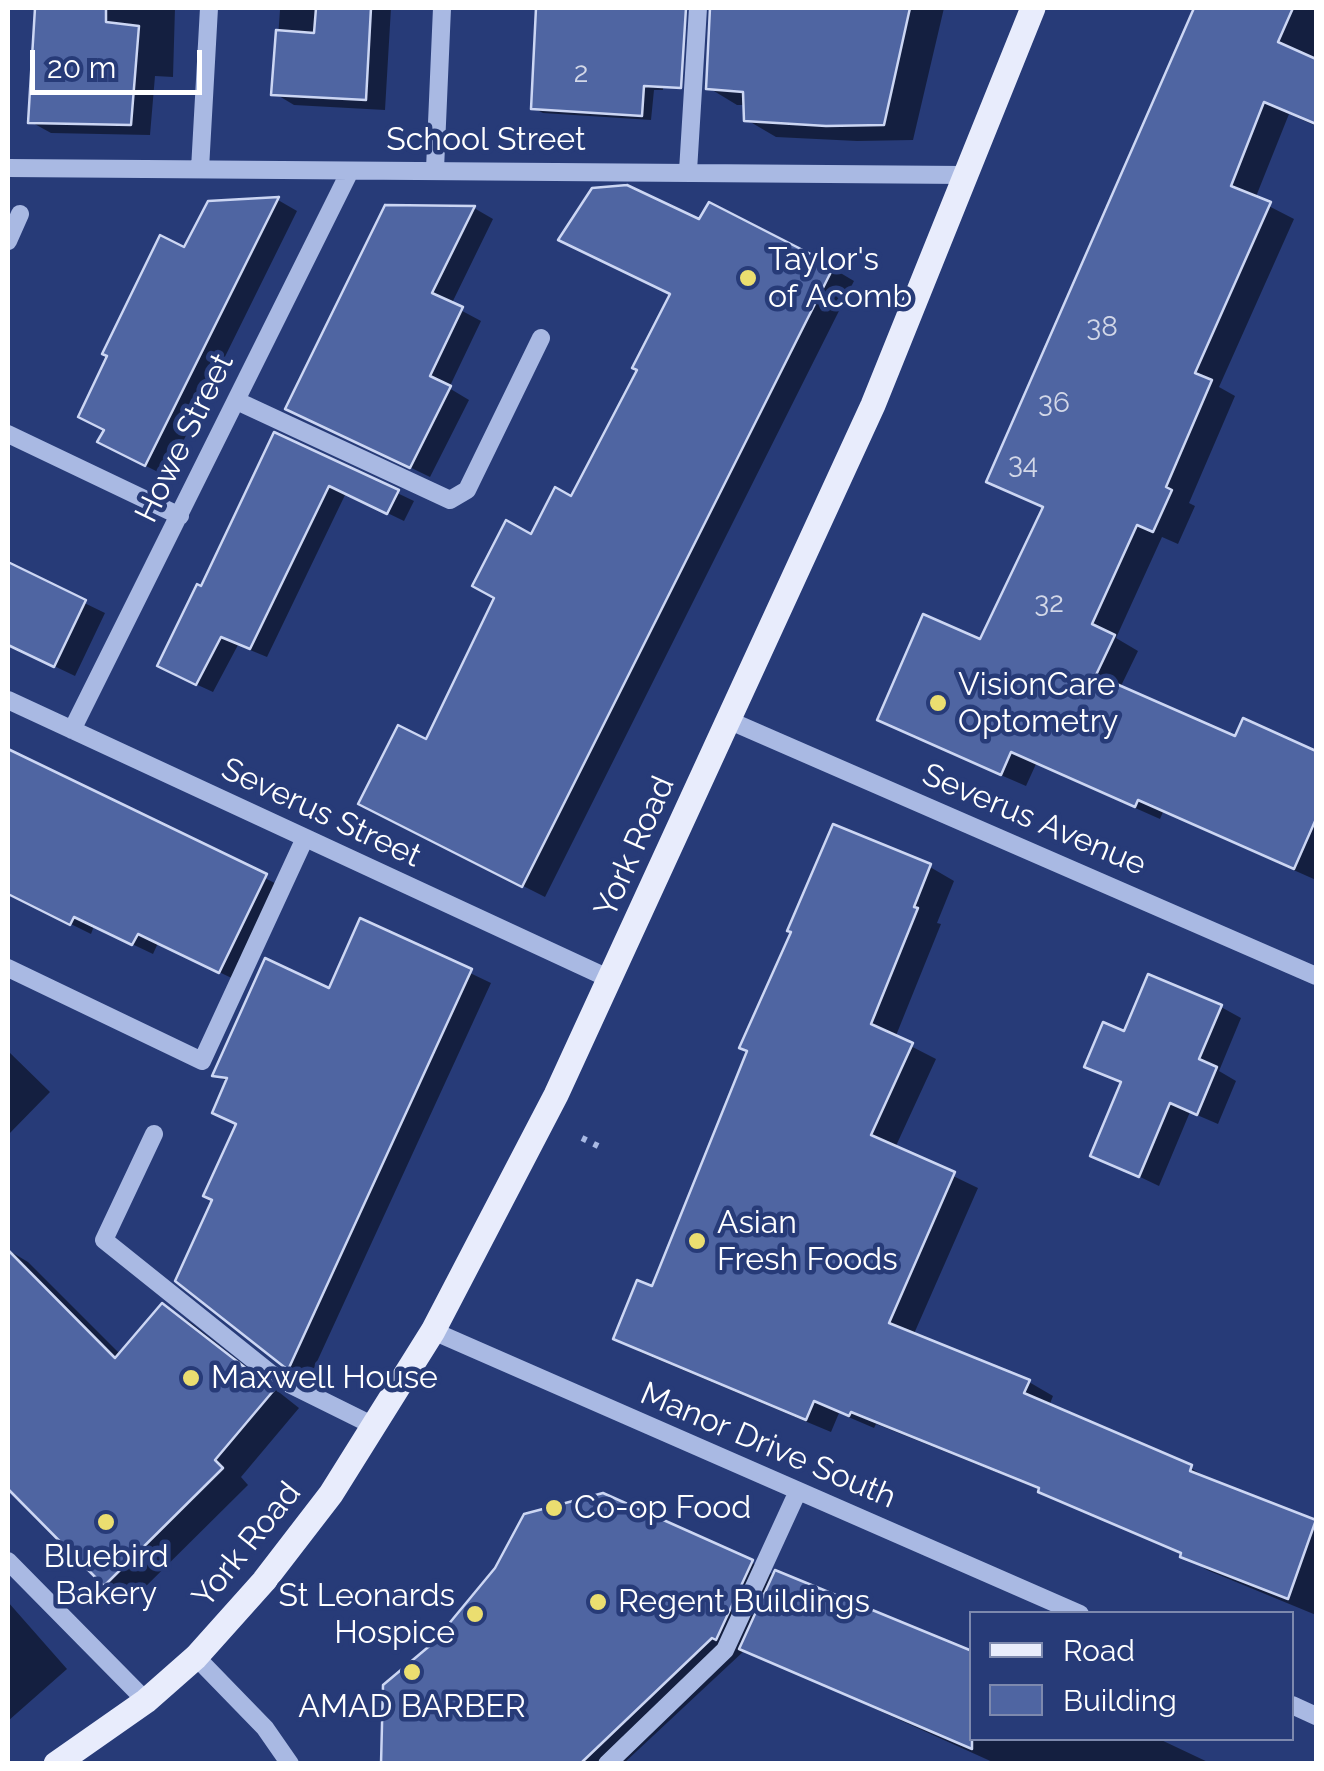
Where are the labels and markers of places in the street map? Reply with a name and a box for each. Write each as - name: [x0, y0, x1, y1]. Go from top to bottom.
- place label: Taylor's of Acomb: [768, 241, 912, 316]
- marker: Taylor's of Acomb: [737, 267, 759, 289]
- place label: VisionCare Optometry: [958, 666, 1118, 741]
- marker: VisionCare Optometry: [927, 692, 949, 714]
- place label: Asian Fresh Foods: [717, 1204, 898, 1279]
- marker: Asian Fresh Foods: [686, 1230, 708, 1252]
- place label: Maxwell House: [211, 1359, 438, 1397]
- marker: Maxwell House: [180, 1367, 202, 1389]
- place label: Co-op Food: [574, 1489, 751, 1527]
- marker: Co-op Food: [543, 1497, 565, 1519]
- marker: Bluebird Bakery: [95, 1511, 117, 1533]
- place label: Bluebird Bakery: [43, 1538, 169, 1613]
- place label: St Leonards Hospice: [279, 1577, 455, 1652]
- place label: Regent Buildings: [618, 1583, 870, 1621]
- marker: Regent Buildings: [587, 1591, 609, 1613]
- marker: St Leonards Hospice: [464, 1603, 486, 1625]
- marker: AMAD BARBER: [401, 1661, 423, 1683]
- place label: AMAD BARBER: [298, 1688, 526, 1726]

